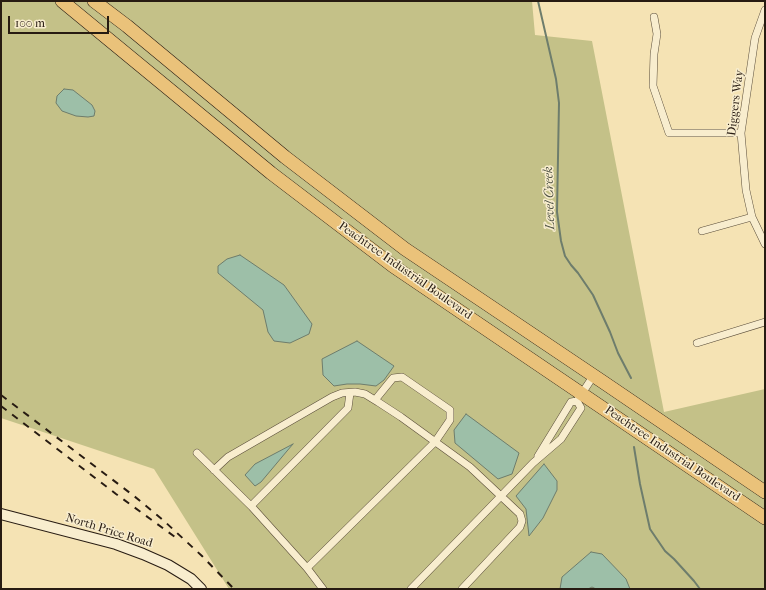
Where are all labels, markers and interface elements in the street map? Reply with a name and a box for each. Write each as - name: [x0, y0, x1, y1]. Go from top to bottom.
- scale bar: [10, 8, 111, 34]
- text: 100 m: [15, 16, 45, 30]
- street label: Diggers Way: [725, 69, 747, 137]
- water label: Level Creek: [541, 166, 559, 230]
- street label: Peachtree Industrial Boulevard: [335, 219, 475, 323]
- street label: Peachtree Industrial Boulevard: [602, 403, 742, 505]
- street label: North Price Road: [64, 511, 154, 551]

